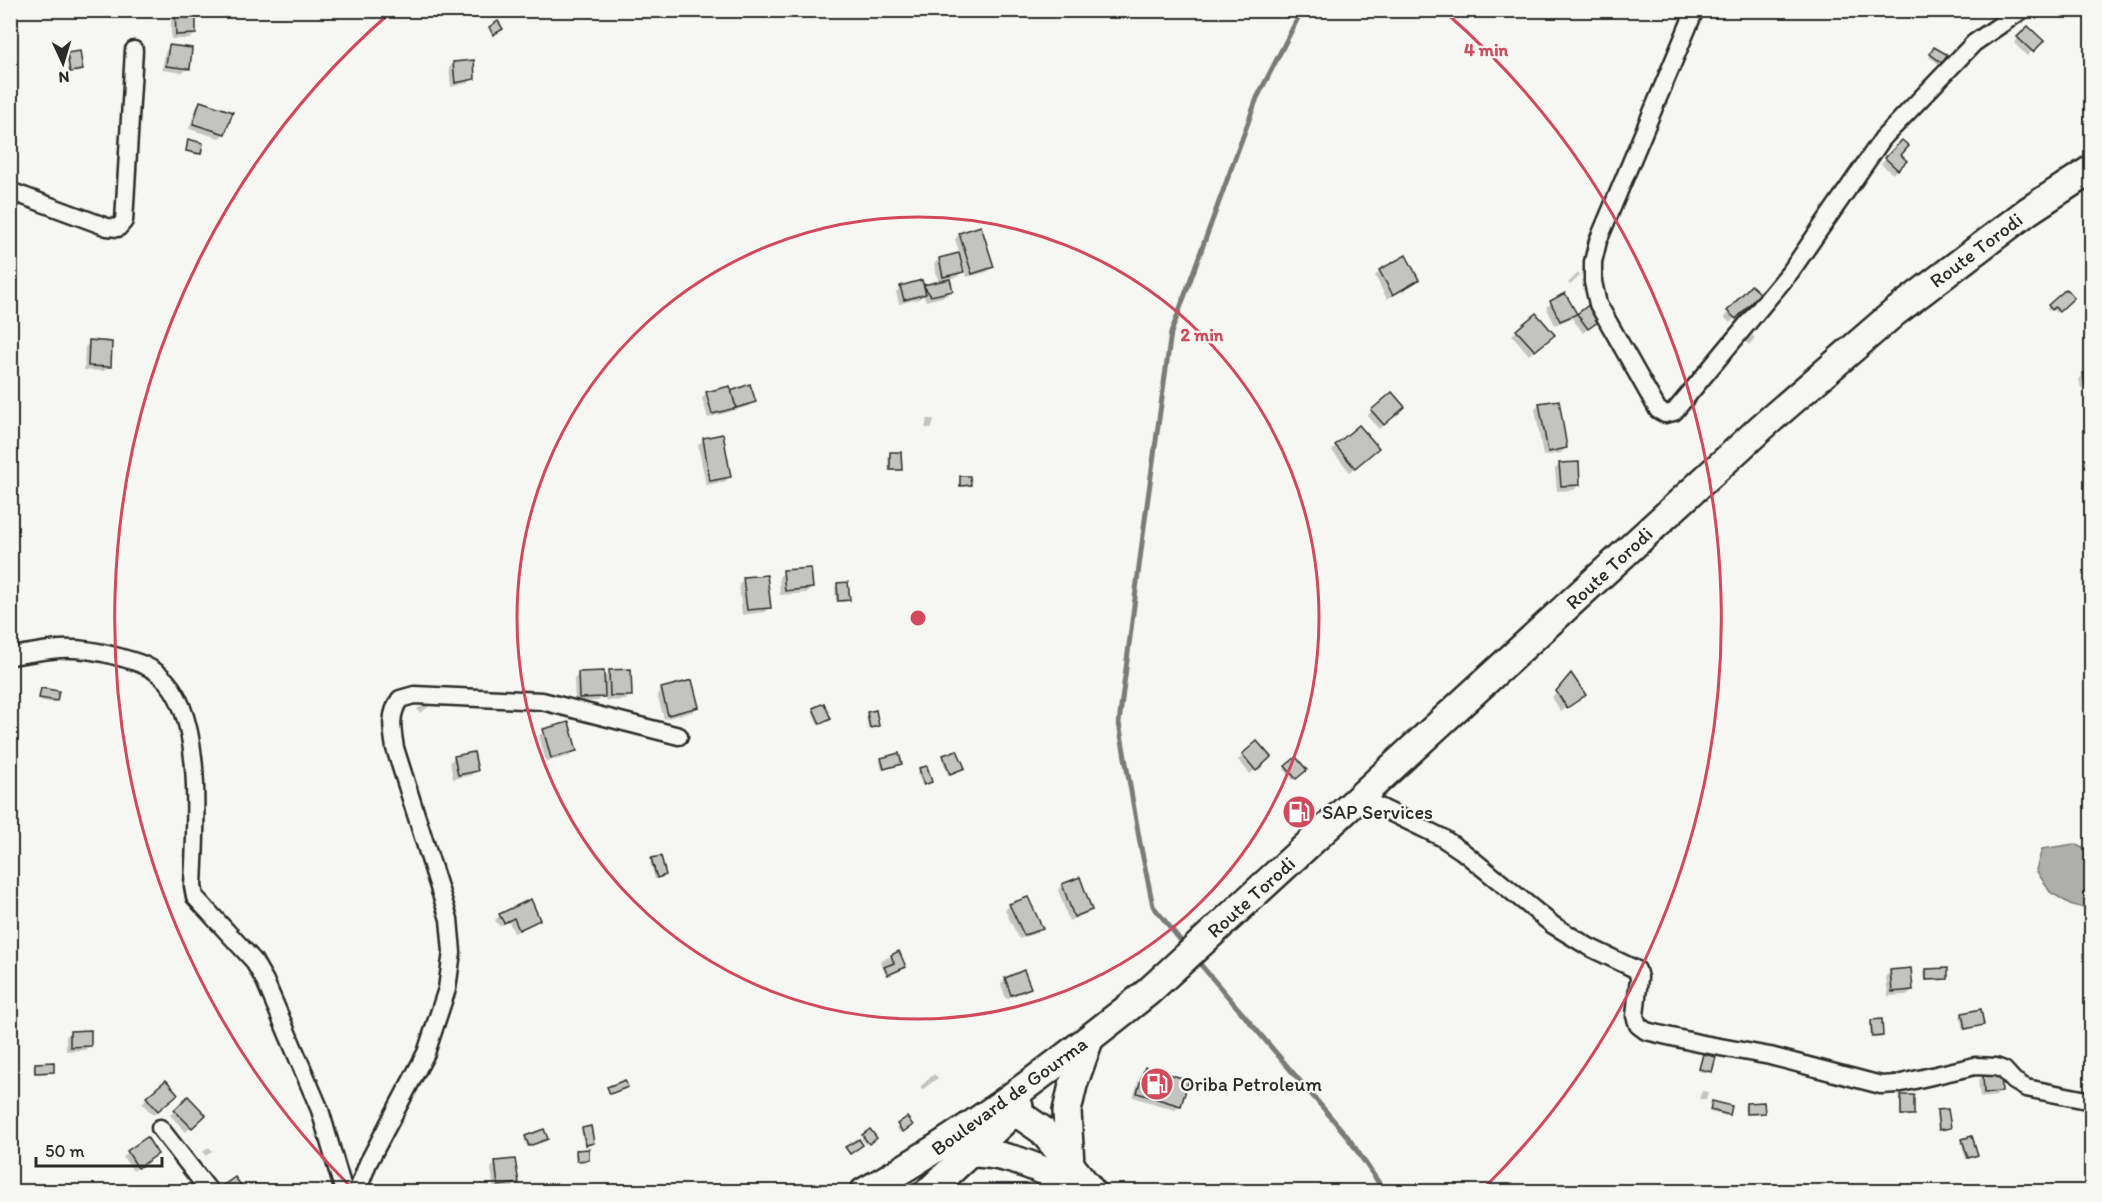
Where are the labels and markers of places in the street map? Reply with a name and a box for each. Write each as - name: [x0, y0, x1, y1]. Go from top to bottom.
- centre of rings: [908, 608, 928, 628]
- fuel station icon: SAP Services: [1281, 794, 1317, 830]
- place label: SAP Services: [1322, 800, 1433, 824]
- fuel station icon: Oriba Petroleum: [1139, 1066, 1175, 1102]
- place label: Oriba Petroleum: [1180, 1072, 1322, 1096]

